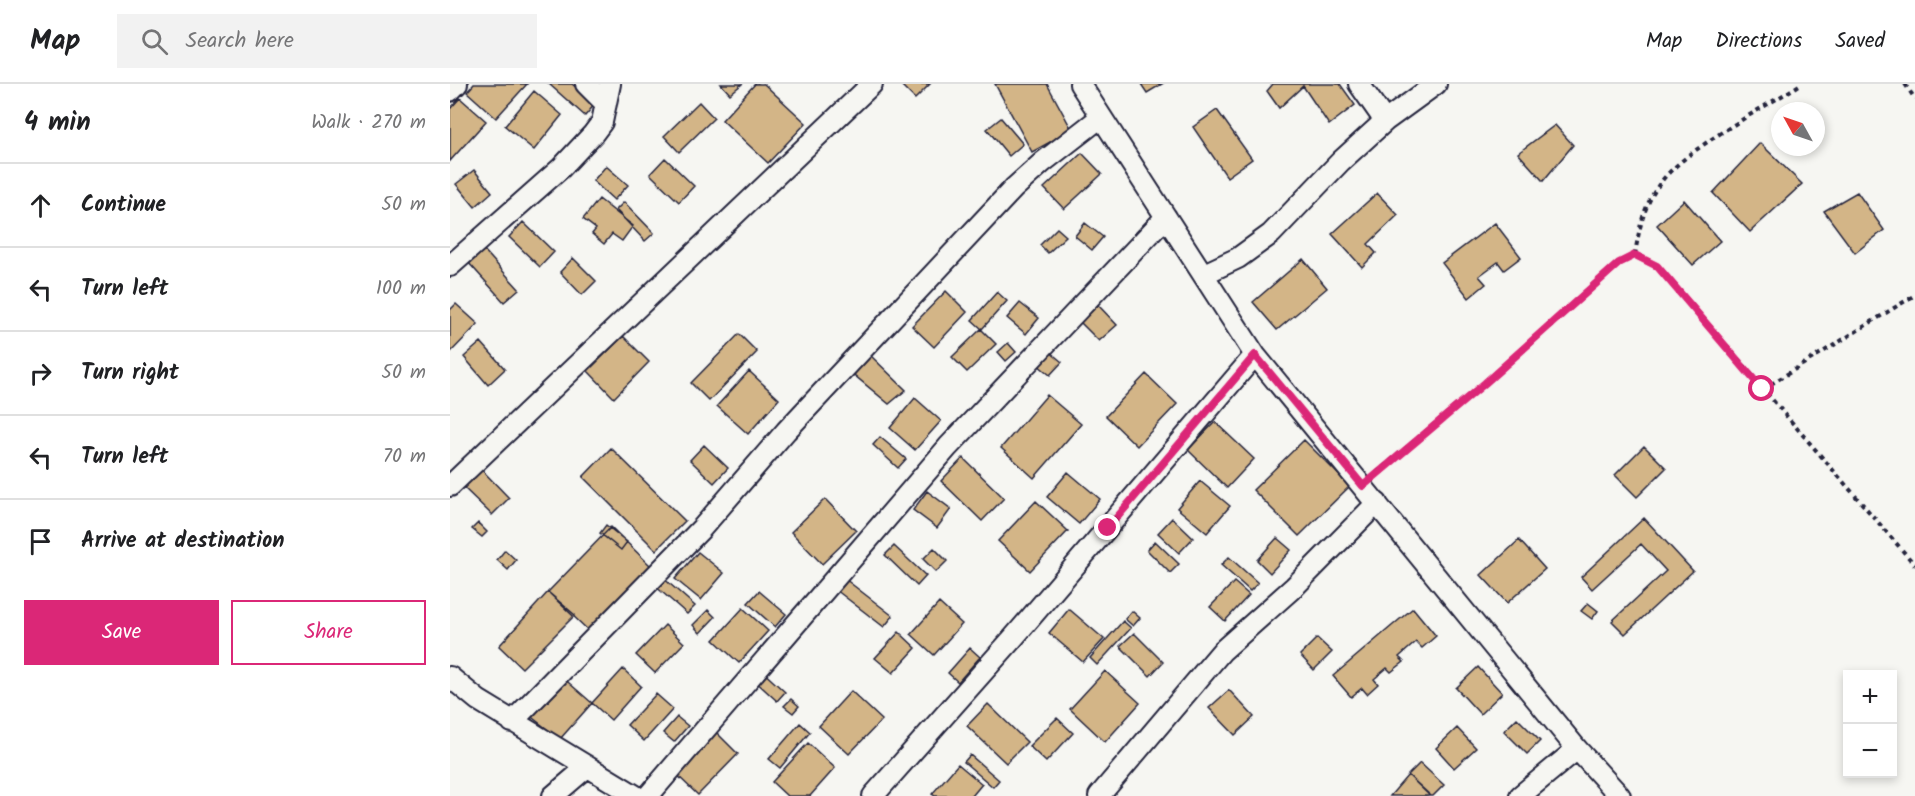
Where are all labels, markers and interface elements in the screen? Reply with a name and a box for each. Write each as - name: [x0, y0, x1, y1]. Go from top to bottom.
- search box: [117, 14, 537, 68]
- text: Map: [30, 19, 81, 64]
- text: Search here: [186, 24, 294, 59]
- icon: search: [138, 25, 171, 58]
- text: Map: [1646, 25, 1682, 58]
- text: Directions: [1715, 25, 1802, 58]
- text: Saved: [1835, 25, 1885, 58]
- text: 4 min: [24, 102, 91, 144]
- north arrow: [1771, 102, 1825, 156]
- text: Walk · 270 m: [311, 107, 426, 139]
- text: Continue: [81, 188, 166, 223]
- icon: ahead: [24, 189, 57, 222]
- text: 50 m: [381, 189, 426, 221]
- text: Turn left: [81, 272, 168, 307]
- icon: left: [24, 273, 57, 306]
- text: 100 m: [376, 273, 426, 305]
- text: Turn right: [81, 356, 179, 391]
- icon: right: [24, 357, 57, 390]
- text: 50 m: [381, 357, 426, 389]
- route start: [1748, 375, 1774, 401]
- text: Turn left: [81, 440, 168, 475]
- icon: left: [24, 441, 57, 474]
- text: 70 m: [383, 441, 426, 473]
- route end: [1094, 514, 1120, 540]
- text: Arrive at destination: [81, 524, 284, 559]
- icon: arrive: [24, 525, 57, 558]
- button: Save: [24, 600, 219, 665]
- button: Share: [231, 600, 426, 665]
- map controls: [1843, 670, 1897, 778]
- button: +: [1843, 670, 1897, 724]
- button: −: [1843, 724, 1897, 778]

